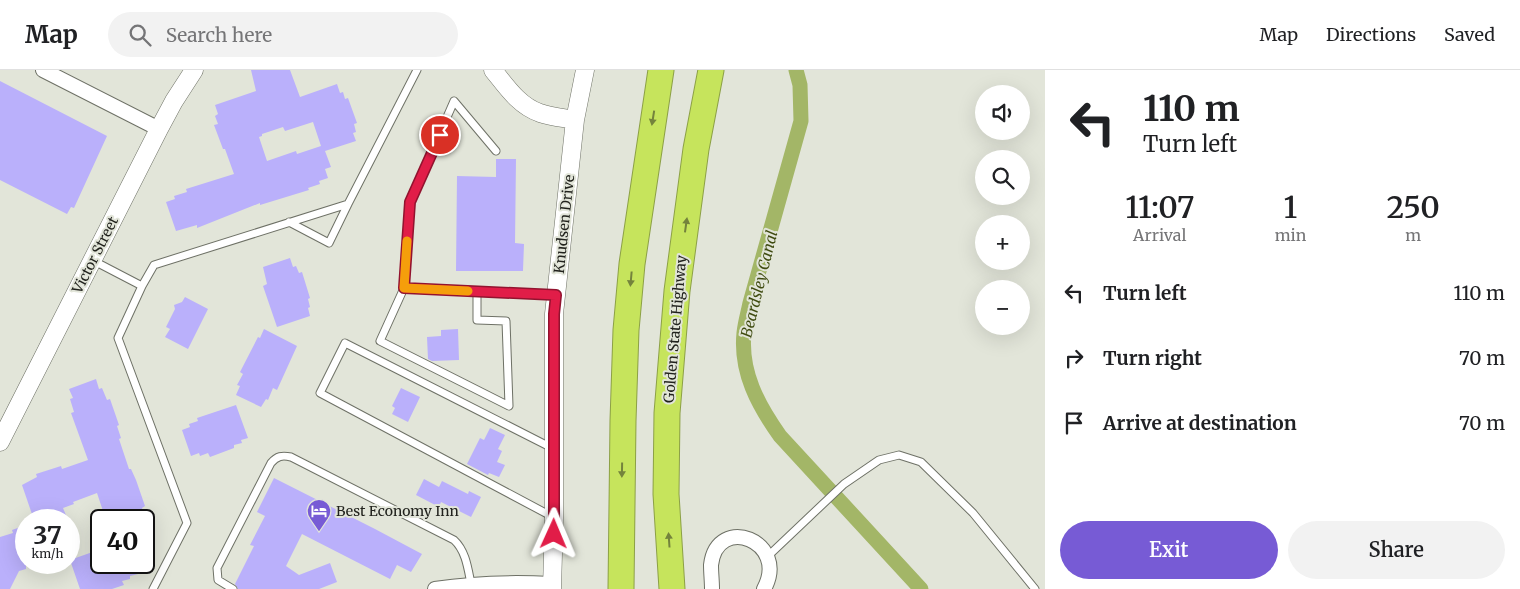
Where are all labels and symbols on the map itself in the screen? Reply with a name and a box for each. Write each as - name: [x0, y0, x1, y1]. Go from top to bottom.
- one-way arrow: [648, 110, 656, 126]
- pin: [419, 114, 461, 156]
- street label: Knudsen Drive: [550, 174, 578, 274]
- street label: Victor Street: [68, 213, 122, 297]
- one-way arrow: [682, 217, 690, 233]
- water label: Beardsley Canal: [737, 228, 781, 340]
- street label: Golden State Highway: [660, 254, 691, 404]
- one-way arrow: [626, 271, 634, 287]
- one-way arrow: [618, 462, 626, 478]
- hotel icon: Best Economy Inn: [306, 498, 332, 532]
- place label: Best Economy Inn: [336, 502, 459, 520]
- position arrow: [527, 507, 579, 559]
- speed limit sign: 40: [90, 509, 155, 574]
- one-way arrow: [664, 532, 672, 548]

